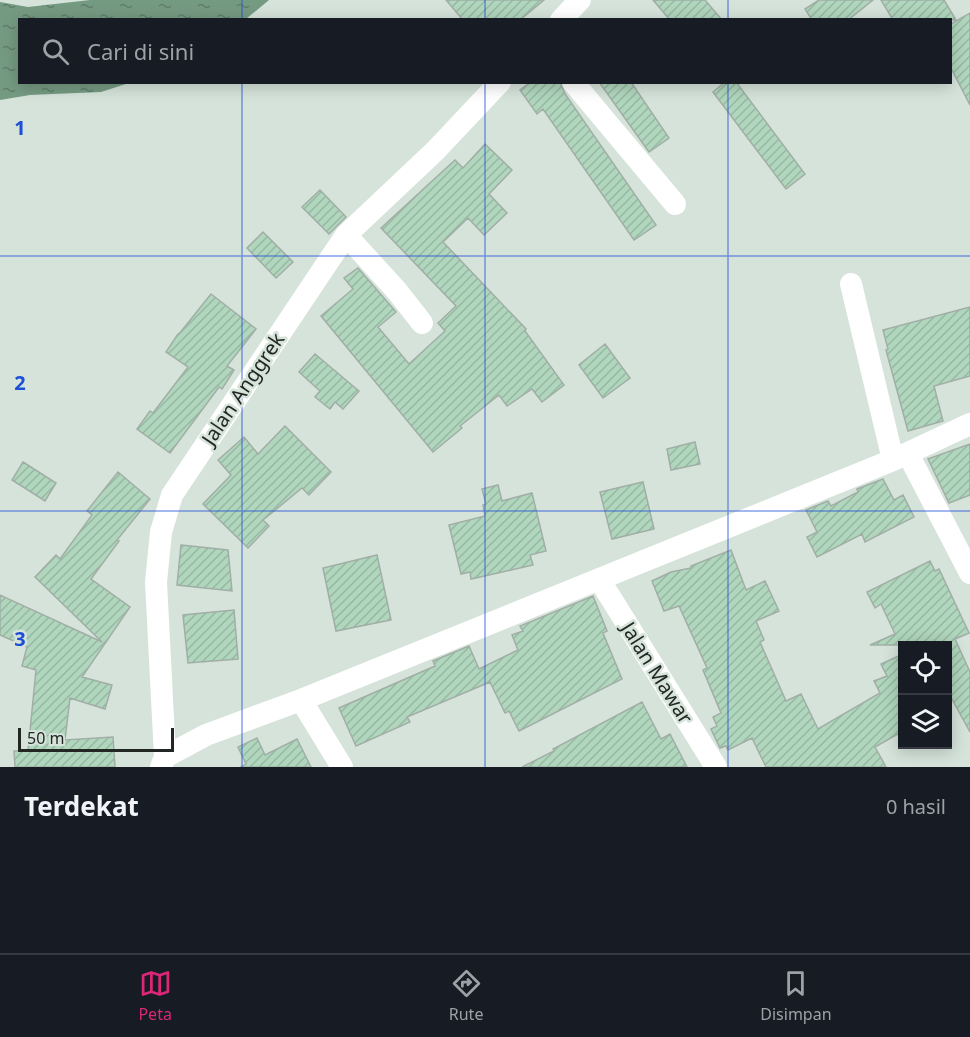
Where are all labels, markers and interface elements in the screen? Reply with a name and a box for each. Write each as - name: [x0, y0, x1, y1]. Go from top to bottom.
- search box: [18, 18, 952, 84]
- icon: search: [39, 35, 72, 68]
- text: Cari di sini: [87, 36, 194, 66]
- text: 1: [14, 114, 26, 141]
- street label: Jalan Anggrek: [194, 327, 290, 452]
- text: 2: [14, 369, 26, 396]
- street label: Jalan Mawar: [614, 615, 699, 729]
- text: 3: [14, 625, 26, 652]
- map controls: [898, 641, 952, 749]
- button: locate: [898, 641, 952, 695]
- button: layers: [898, 695, 952, 749]
- scale bar: [18, 725, 174, 752]
- text: 50 m: [27, 727, 64, 749]
- text: Terdekat: [24, 788, 139, 824]
- text: 0 hasil: [886, 793, 946, 820]
- tab: Peta: [138, 967, 172, 1025]
- tab: Rute: [449, 967, 483, 1025]
- tab: Disimpan: [760, 967, 832, 1025]

